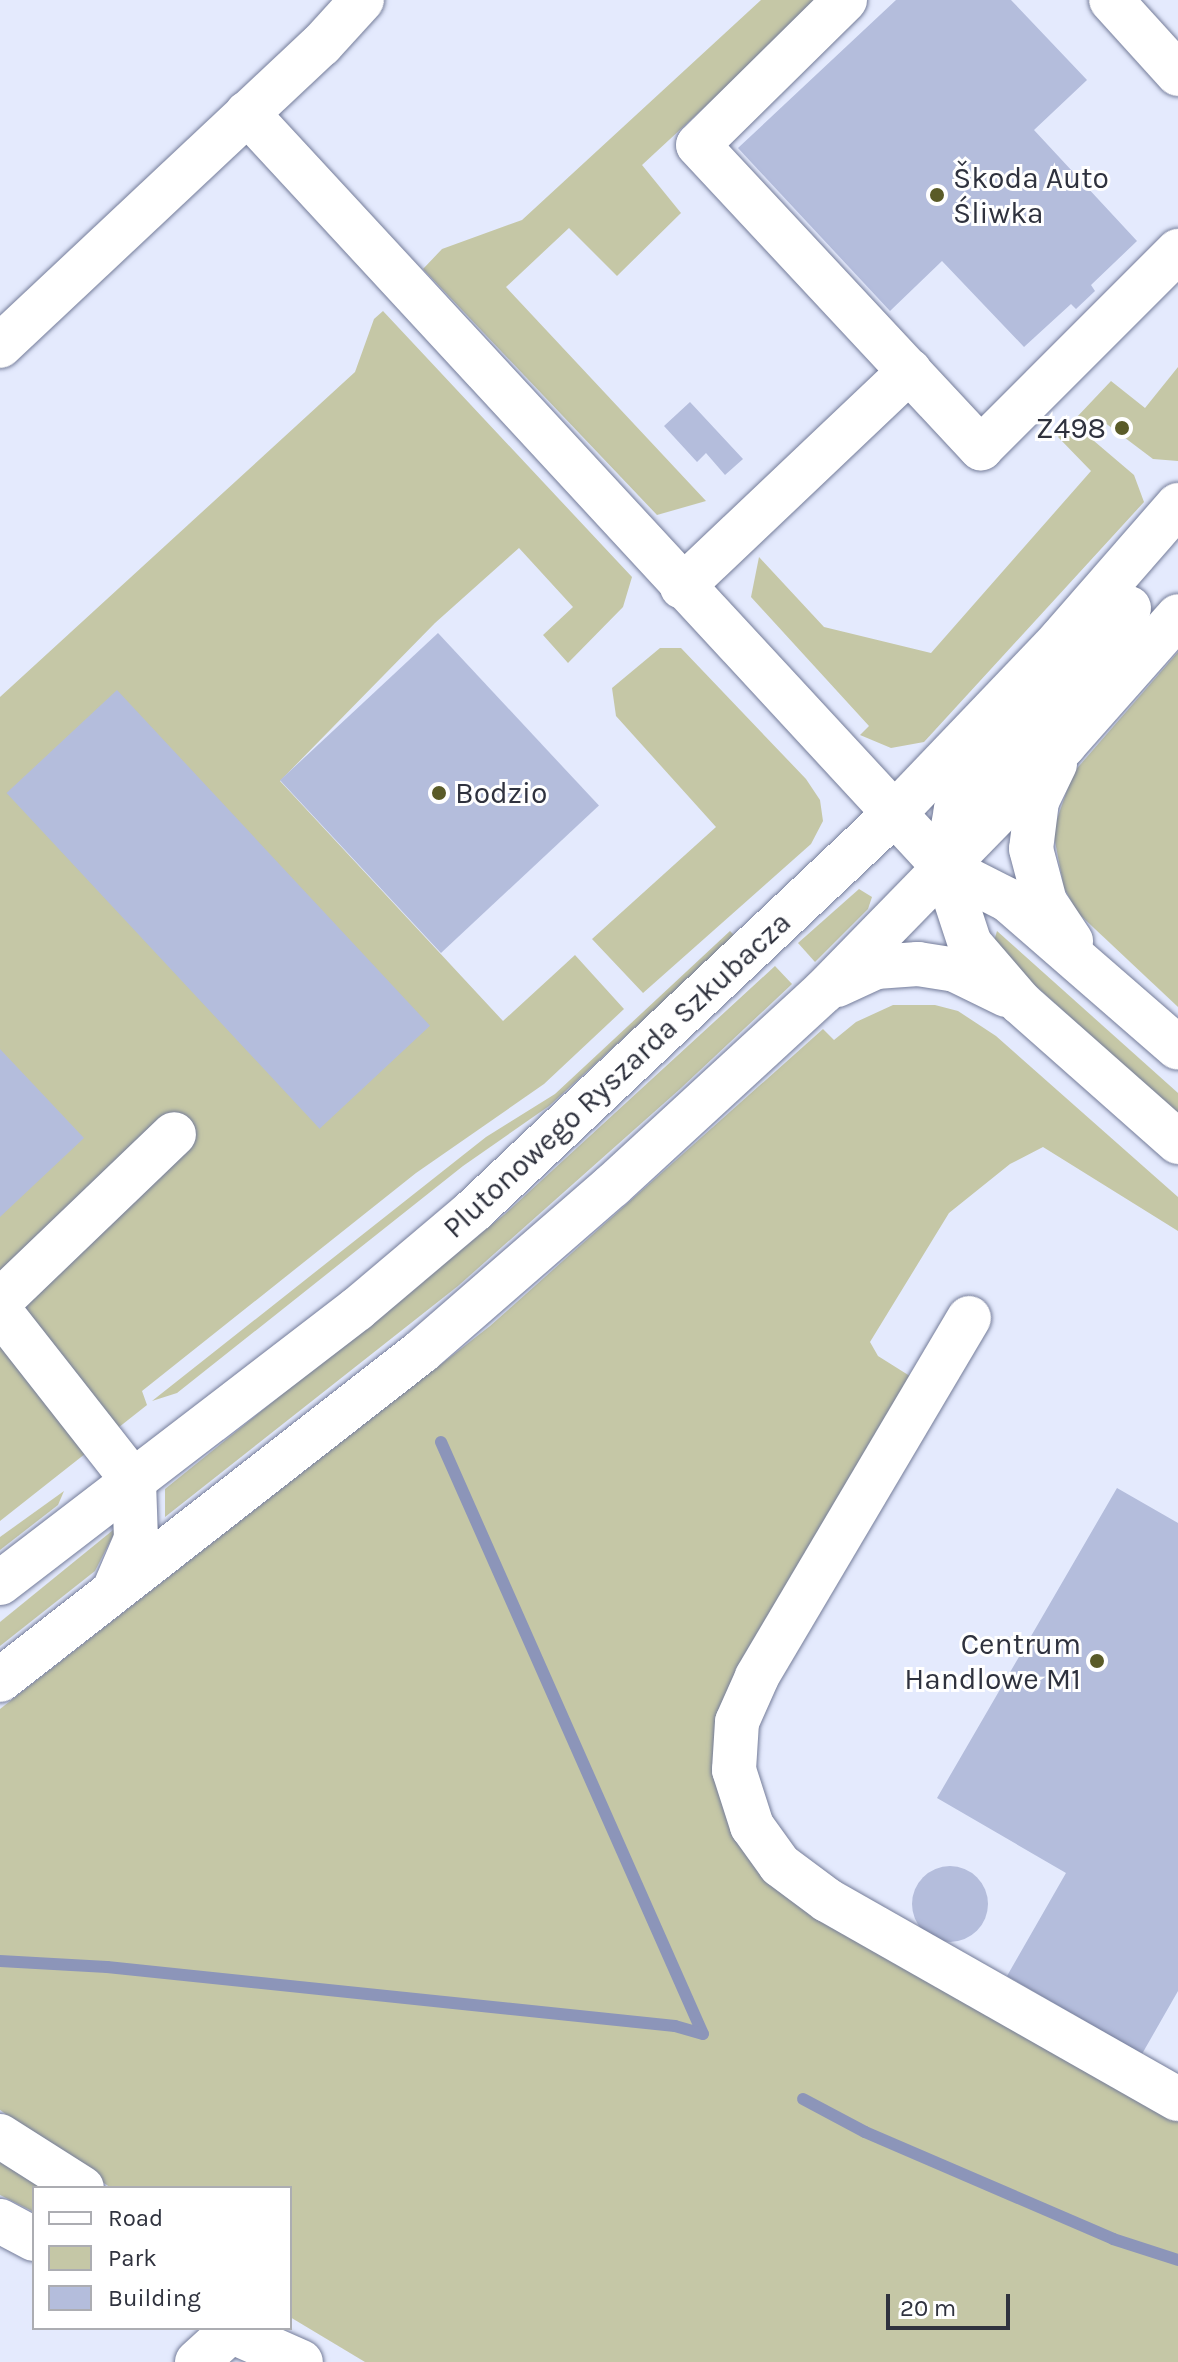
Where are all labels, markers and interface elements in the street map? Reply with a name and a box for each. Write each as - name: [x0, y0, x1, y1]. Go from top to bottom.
- place label: Škoda Auto Śliwka: [953, 160, 1109, 230]
- marker: Škoda Auto Śliwka: [928, 186, 946, 204]
- place label: Z498: [1036, 410, 1106, 446]
- marker: Z498: [1113, 419, 1131, 437]
- place label: Bodzio: [455, 775, 547, 811]
- marker: Bodzio: [430, 784, 448, 802]
- street label: Plutonowego Ryszarda Szkubacza: [436, 904, 798, 1246]
- place label: Centrum Handlowe M1: [904, 1626, 1081, 1696]
- marker: Centrum Handlowe M1: [1088, 1652, 1106, 1670]
- legend: [32, 2186, 292, 2330]
- text: Road: [108, 2204, 163, 2232]
- text: Park: [108, 2244, 157, 2272]
- scale bar: [890, 2278, 1014, 2328]
- text: Building: [108, 2284, 201, 2312]
- text: 20 m: [900, 2294, 956, 2322]

